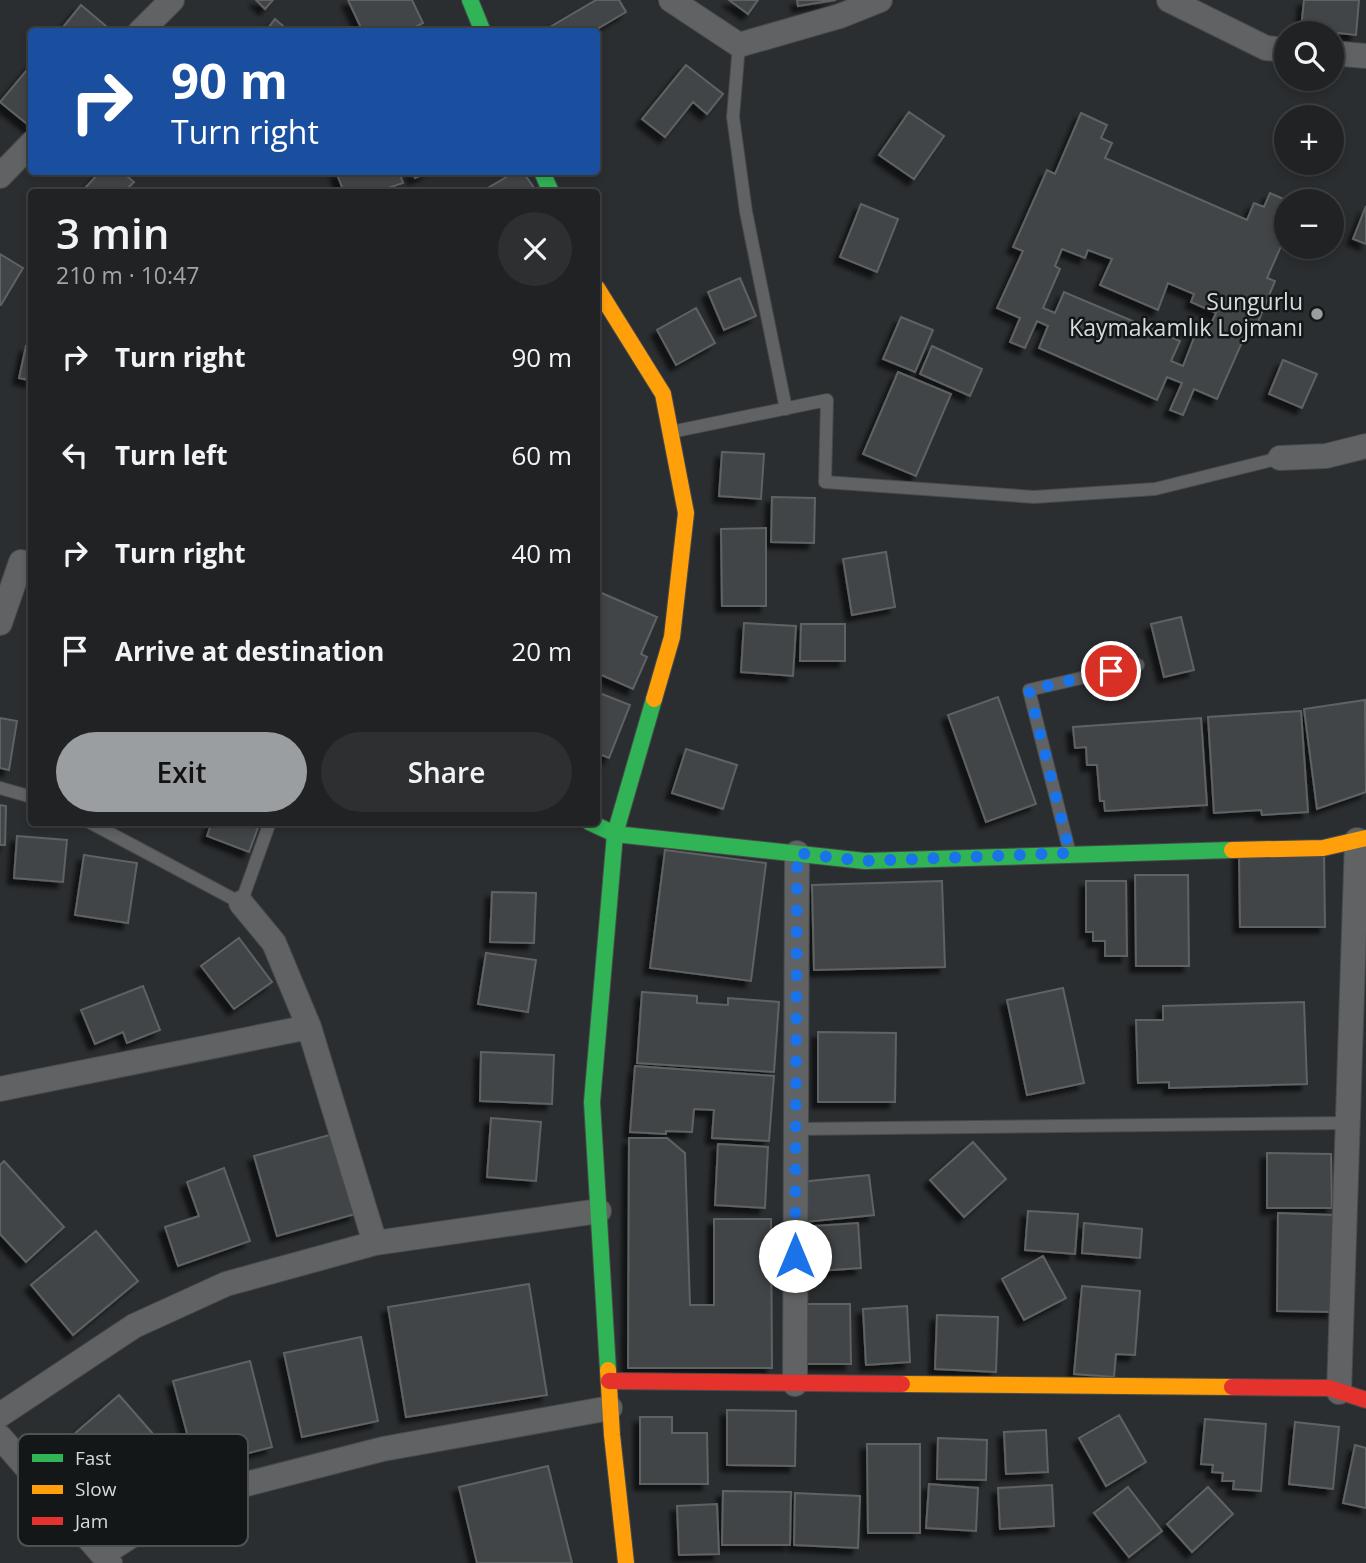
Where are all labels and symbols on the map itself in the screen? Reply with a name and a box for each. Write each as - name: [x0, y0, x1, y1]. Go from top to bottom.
- place label: Sungurlu Kaymakamlık Lojmanı: [1069, 285, 1303, 343]
- marker: Sungurlu Kaymakamlık Lojmanı: [1309, 306, 1325, 322]
- pin: [1081, 641, 1141, 701]
- position arrow: [758, 1219, 832, 1293]
- legend: [18, 1434, 248, 1546]
- text: Fast: [75, 1445, 111, 1471]
- text: Slow: [75, 1476, 117, 1502]
- text: Jam: [73, 1508, 108, 1534]

